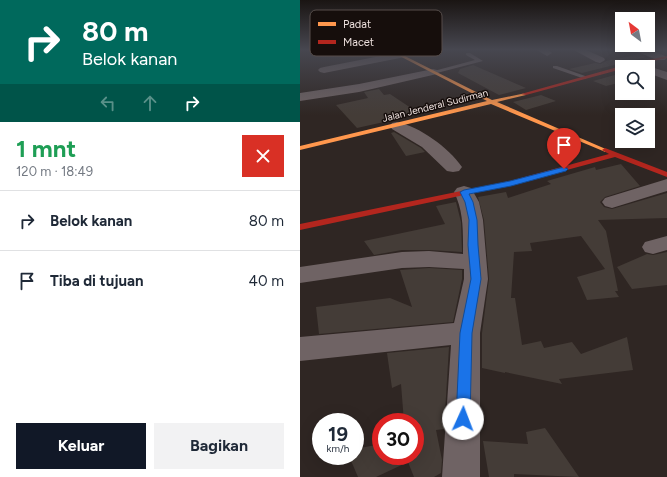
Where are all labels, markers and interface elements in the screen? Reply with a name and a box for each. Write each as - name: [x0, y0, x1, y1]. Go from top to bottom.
- legend: [310, 10, 442, 56]
- north arrow: [615, 12, 655, 52]
- map controls: [615, 12, 655, 148]
- text: 80 m: [82, 14, 148, 48]
- icon: right: [16, 16, 68, 68]
- text: Padat: [343, 18, 371, 31]
- text: Macet: [343, 36, 374, 49]
- text: Belok kanan: [82, 48, 177, 70]
- button: search: [615, 60, 655, 100]
- street label: Jalan Jenderal Sudirman: [381, 86, 490, 125]
- icon: left: [97, 92, 119, 114]
- icon: ahead: [139, 92, 161, 114]
- icon: right: [181, 92, 203, 114]
- button: layers: [615, 108, 655, 148]
- pin: [547, 128, 581, 169]
- text: 1 mnt: [16, 134, 76, 163]
- icon: arrive: [553, 134, 575, 156]
- button: close: [242, 135, 284, 177]
- text: 120 m · 18:49: [16, 164, 93, 179]
- icon: right: [16, 210, 38, 232]
- text: Belok kanan: [50, 212, 132, 230]
- text: 80 m: [249, 212, 284, 230]
- icon: arrive: [16, 270, 38, 292]
- text: Tiba di tujuan: [50, 272, 144, 290]
- text: 40 m: [249, 272, 284, 290]
- position arrow: [442, 398, 484, 440]
- speed limit sign: 30: [372, 413, 424, 465]
- text: 19: [328, 422, 348, 446]
- button: Keluar: [16, 423, 146, 469]
- button: Bagikan: [154, 423, 284, 469]
- text: km/h: [327, 442, 349, 455]

